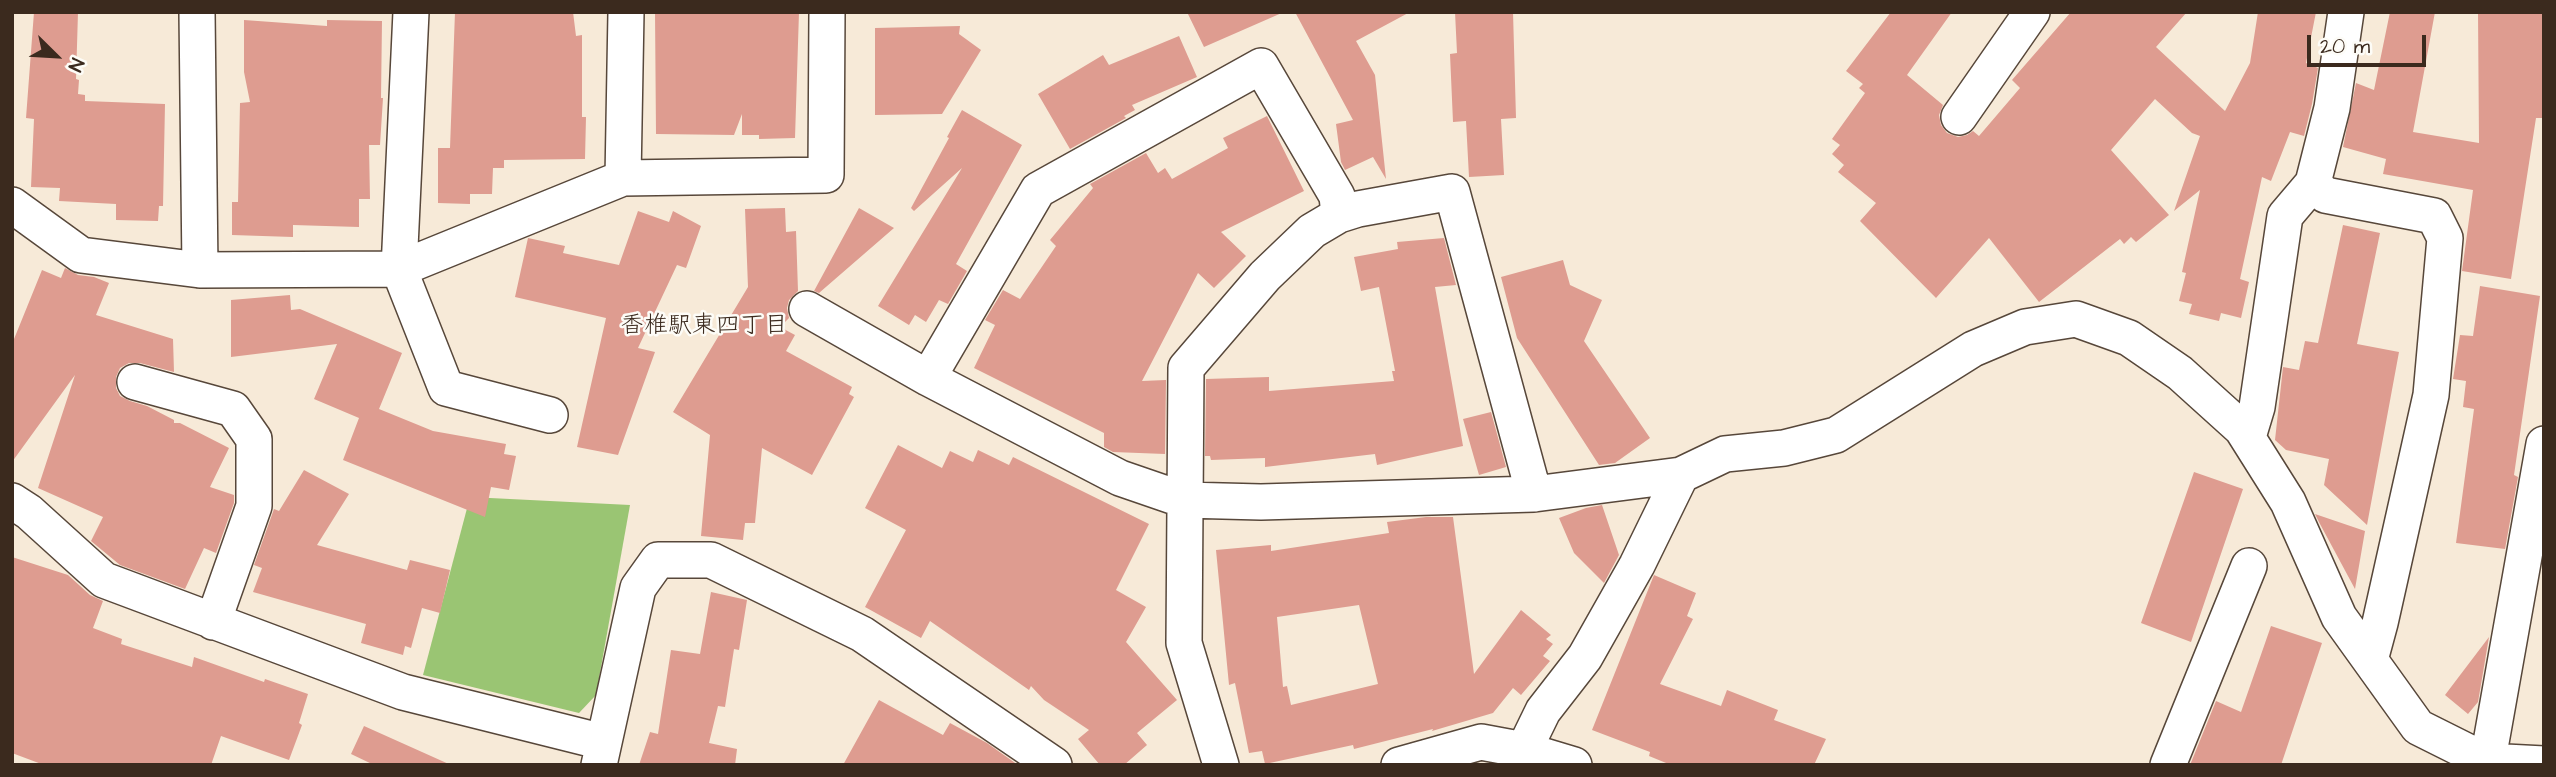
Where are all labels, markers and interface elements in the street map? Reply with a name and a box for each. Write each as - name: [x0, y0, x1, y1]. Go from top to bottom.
- north arrow: [21, 21, 91, 91]
- scale bar: [2311, 21, 2430, 65]
- text: 20 m: [2320, 32, 2370, 61]
- text: N: [61, 54, 90, 76]
- district label: 香椎駅東四丁目: [620, 313, 788, 341]

